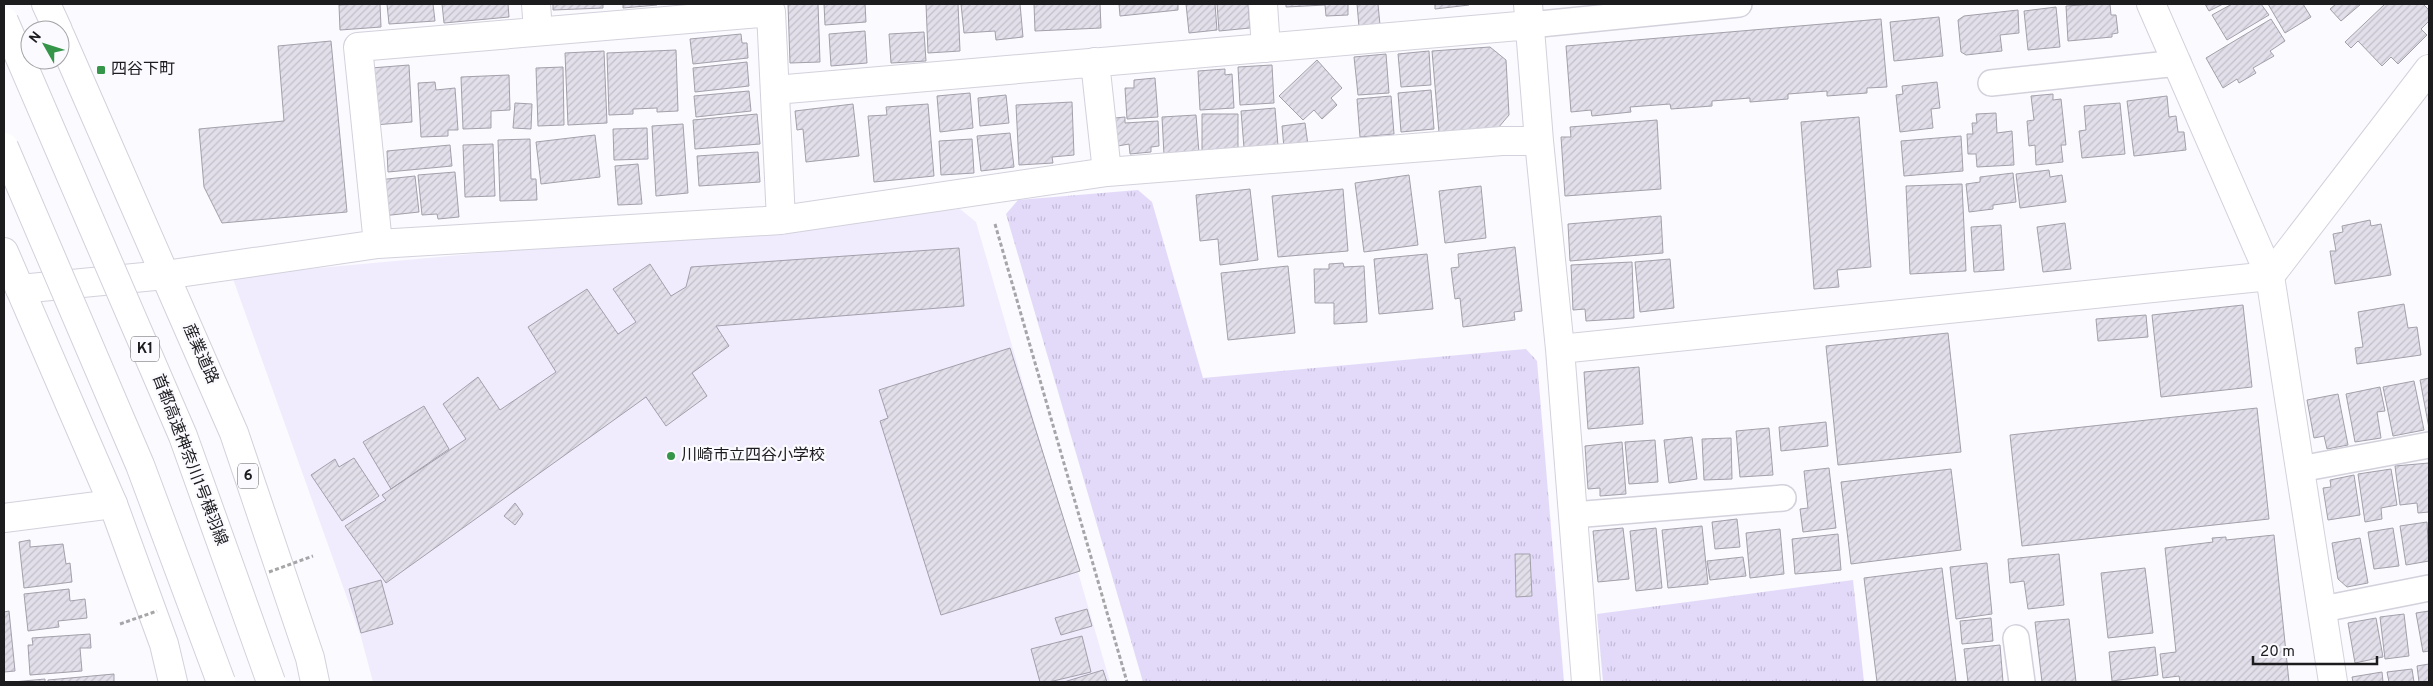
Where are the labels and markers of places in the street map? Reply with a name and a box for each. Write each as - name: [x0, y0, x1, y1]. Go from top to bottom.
- place label: 四谷下町: [111, 60, 175, 80]
- marker: 四谷下町: [95, 64, 107, 76]
- place label: 川崎市立四谷小学校: [681, 446, 825, 466]
- marker: 川崎市立四谷小学校: [665, 450, 677, 462]

